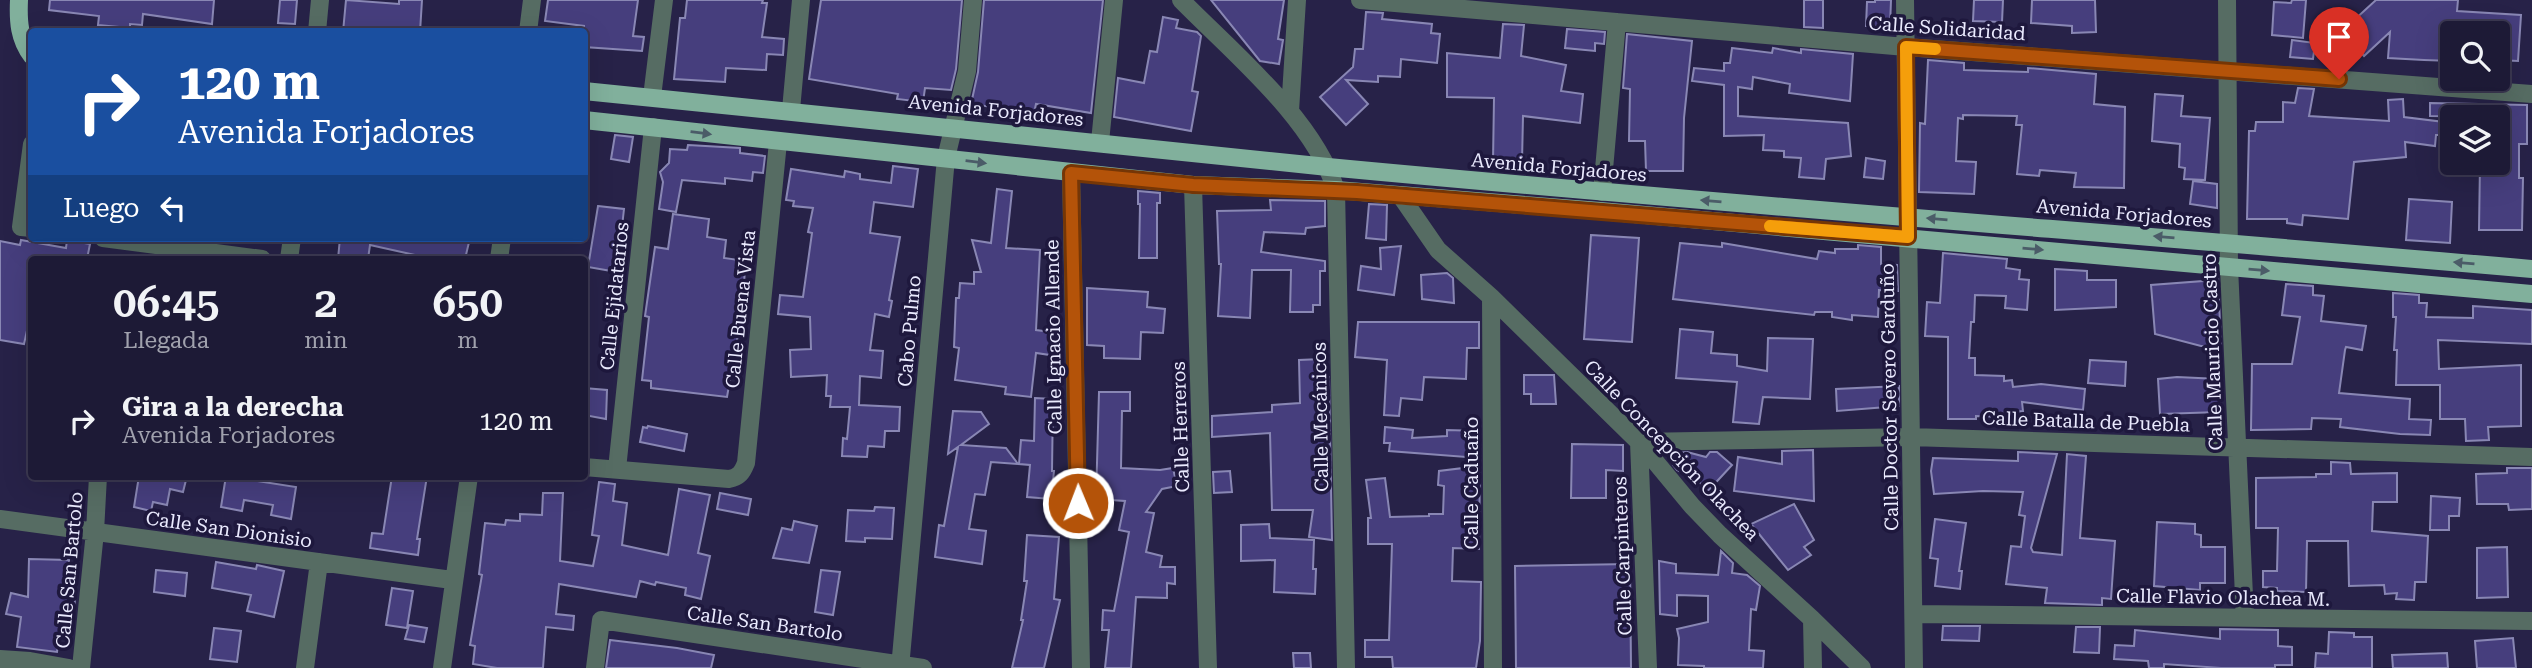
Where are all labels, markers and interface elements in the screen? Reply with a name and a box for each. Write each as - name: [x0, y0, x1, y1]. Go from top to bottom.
- pin: [2309, 7, 2369, 79]
- street label: Calle Solidaridad: [1868, 12, 2026, 45]
- icon: arrive: [2320, 18, 2358, 56]
- map controls: [2440, 21, 2510, 175]
- button: search: [2440, 21, 2510, 91]
- text: 120 m: [178, 54, 320, 111]
- icon: right: [63, 56, 154, 147]
- street label: Avenida Forjadores: [907, 90, 1085, 131]
- button: layers: [2440, 105, 2510, 175]
- text: Avenida Forjadores: [178, 113, 475, 151]
- one-way arrow: [690, 128, 712, 139]
- street label: Avenida Forjadores: [1470, 148, 1648, 187]
- one-way arrow: [965, 156, 987, 167]
- icon: left: [154, 189, 192, 227]
- text: Luego: [63, 193, 140, 223]
- street label: Avenida Forjadores: [2035, 194, 2213, 233]
- one-way arrow: [1699, 195, 1721, 206]
- one-way arrow: [1926, 213, 1948, 224]
- street label: Calle Ejidatarios: [595, 221, 634, 371]
- street label: Calle Buena Vista: [721, 228, 760, 389]
- one-way arrow: [2153, 231, 2175, 242]
- street label: Calle Ignacio Allende: [1040, 239, 1067, 435]
- one-way arrow: [2022, 244, 2044, 255]
- street label: Calle Mauricio Castro: [2198, 253, 2227, 451]
- one-way arrow: [2453, 257, 2475, 268]
- street label: Calle Doctor Severo Garduño: [1876, 263, 1903, 531]
- one-way arrow: [2248, 265, 2270, 276]
- street label: Cabo Pulmo: [893, 274, 926, 388]
- text: 06:45: [113, 278, 219, 327]
- text: 2: [314, 278, 338, 327]
- text: 650: [432, 278, 503, 327]
- text: Llegada: [123, 327, 209, 354]
- text: min: [304, 327, 348, 354]
- text: m: [457, 327, 478, 354]
- street label: Calle Mecánicos: [1308, 342, 1333, 492]
- street label: Calle Concepción Olachea: [1579, 355, 1764, 546]
- street label: Calle Herreros: [1167, 361, 1194, 493]
- text: Gira a la derecha: [122, 392, 343, 422]
- icon: right: [63, 402, 101, 440]
- text: 120 m: [479, 406, 553, 436]
- street label: Calle Batalla de Puebla: [1982, 406, 2191, 437]
- street label: Calle Caduaño: [1460, 417, 1483, 549]
- text: Avenida Forjadores: [122, 422, 335, 449]
- position arrow: [1041, 466, 1115, 540]
- street label: Calle Carpinteros: [1608, 476, 1637, 636]
- street label: Calle San Bartolo: [51, 491, 88, 649]
- street label: Calle San Dionisio: [144, 506, 314, 553]
- street label: Calle Flavio Olachea M.: [2116, 584, 2330, 611]
- street label: Calle San Bartolo: [685, 601, 844, 646]

